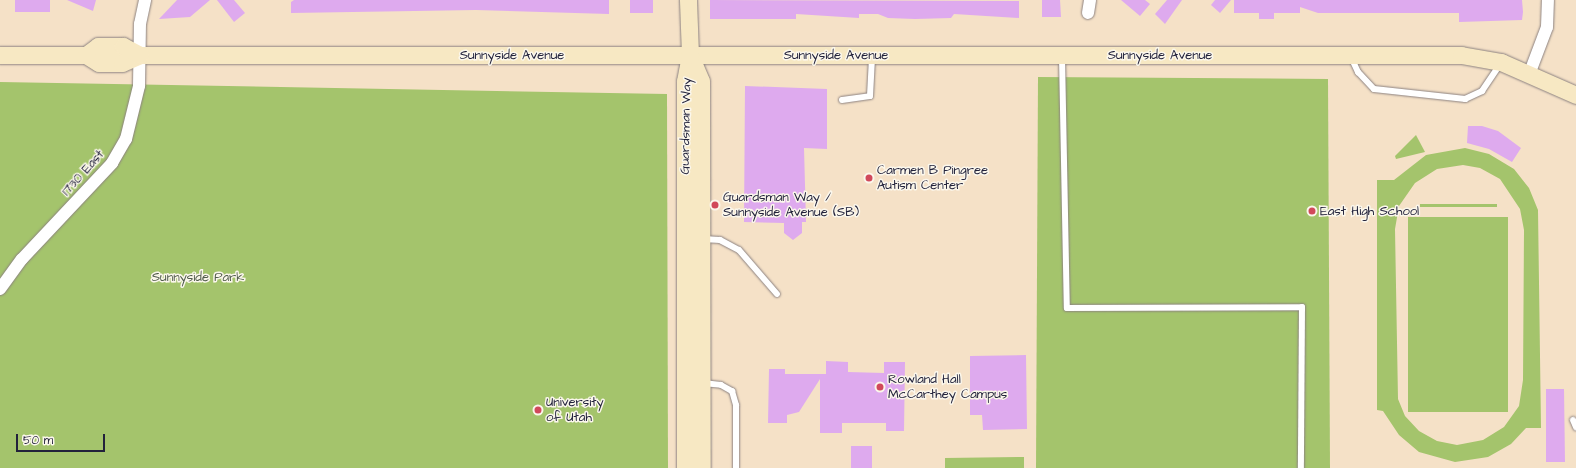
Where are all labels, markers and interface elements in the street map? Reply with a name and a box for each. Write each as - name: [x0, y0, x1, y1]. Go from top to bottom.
- street label: Sunnyside Avenue: [460, 47, 564, 63]
- street label: Sunnyside Avenue: [784, 47, 888, 63]
- street label: Sunnyside Avenue: [1108, 47, 1212, 63]
- street label: Guardsman Way: [677, 77, 695, 175]
- street label: 1730 East: [59, 147, 107, 199]
- place label: Carmen B Pingree Autism Center: [877, 163, 988, 194]
- marker: Carmen B Pingree Autism Center: [864, 173, 874, 183]
- place label: Guardsman Way / Sunnyside Avenue (SB): [723, 190, 859, 221]
- marker: Guardsman Way / Sunnyside Avenue (SB): [710, 200, 720, 210]
- place label: East High School: [1320, 203, 1419, 219]
- marker: East High School: [1307, 206, 1317, 216]
- park label: Sunnyside Park: [152, 269, 244, 285]
- place label: Rowland Hall McCarthey Campus: [888, 372, 1007, 403]
- marker: Rowland Hall McCarthey Campus: [875, 382, 885, 392]
- place label: University of Utah: [546, 395, 604, 426]
- marker: University of Utah: [533, 405, 543, 415]
- scale bar: [18, 426, 107, 452]
- text: 50 m: [23, 432, 53, 449]

